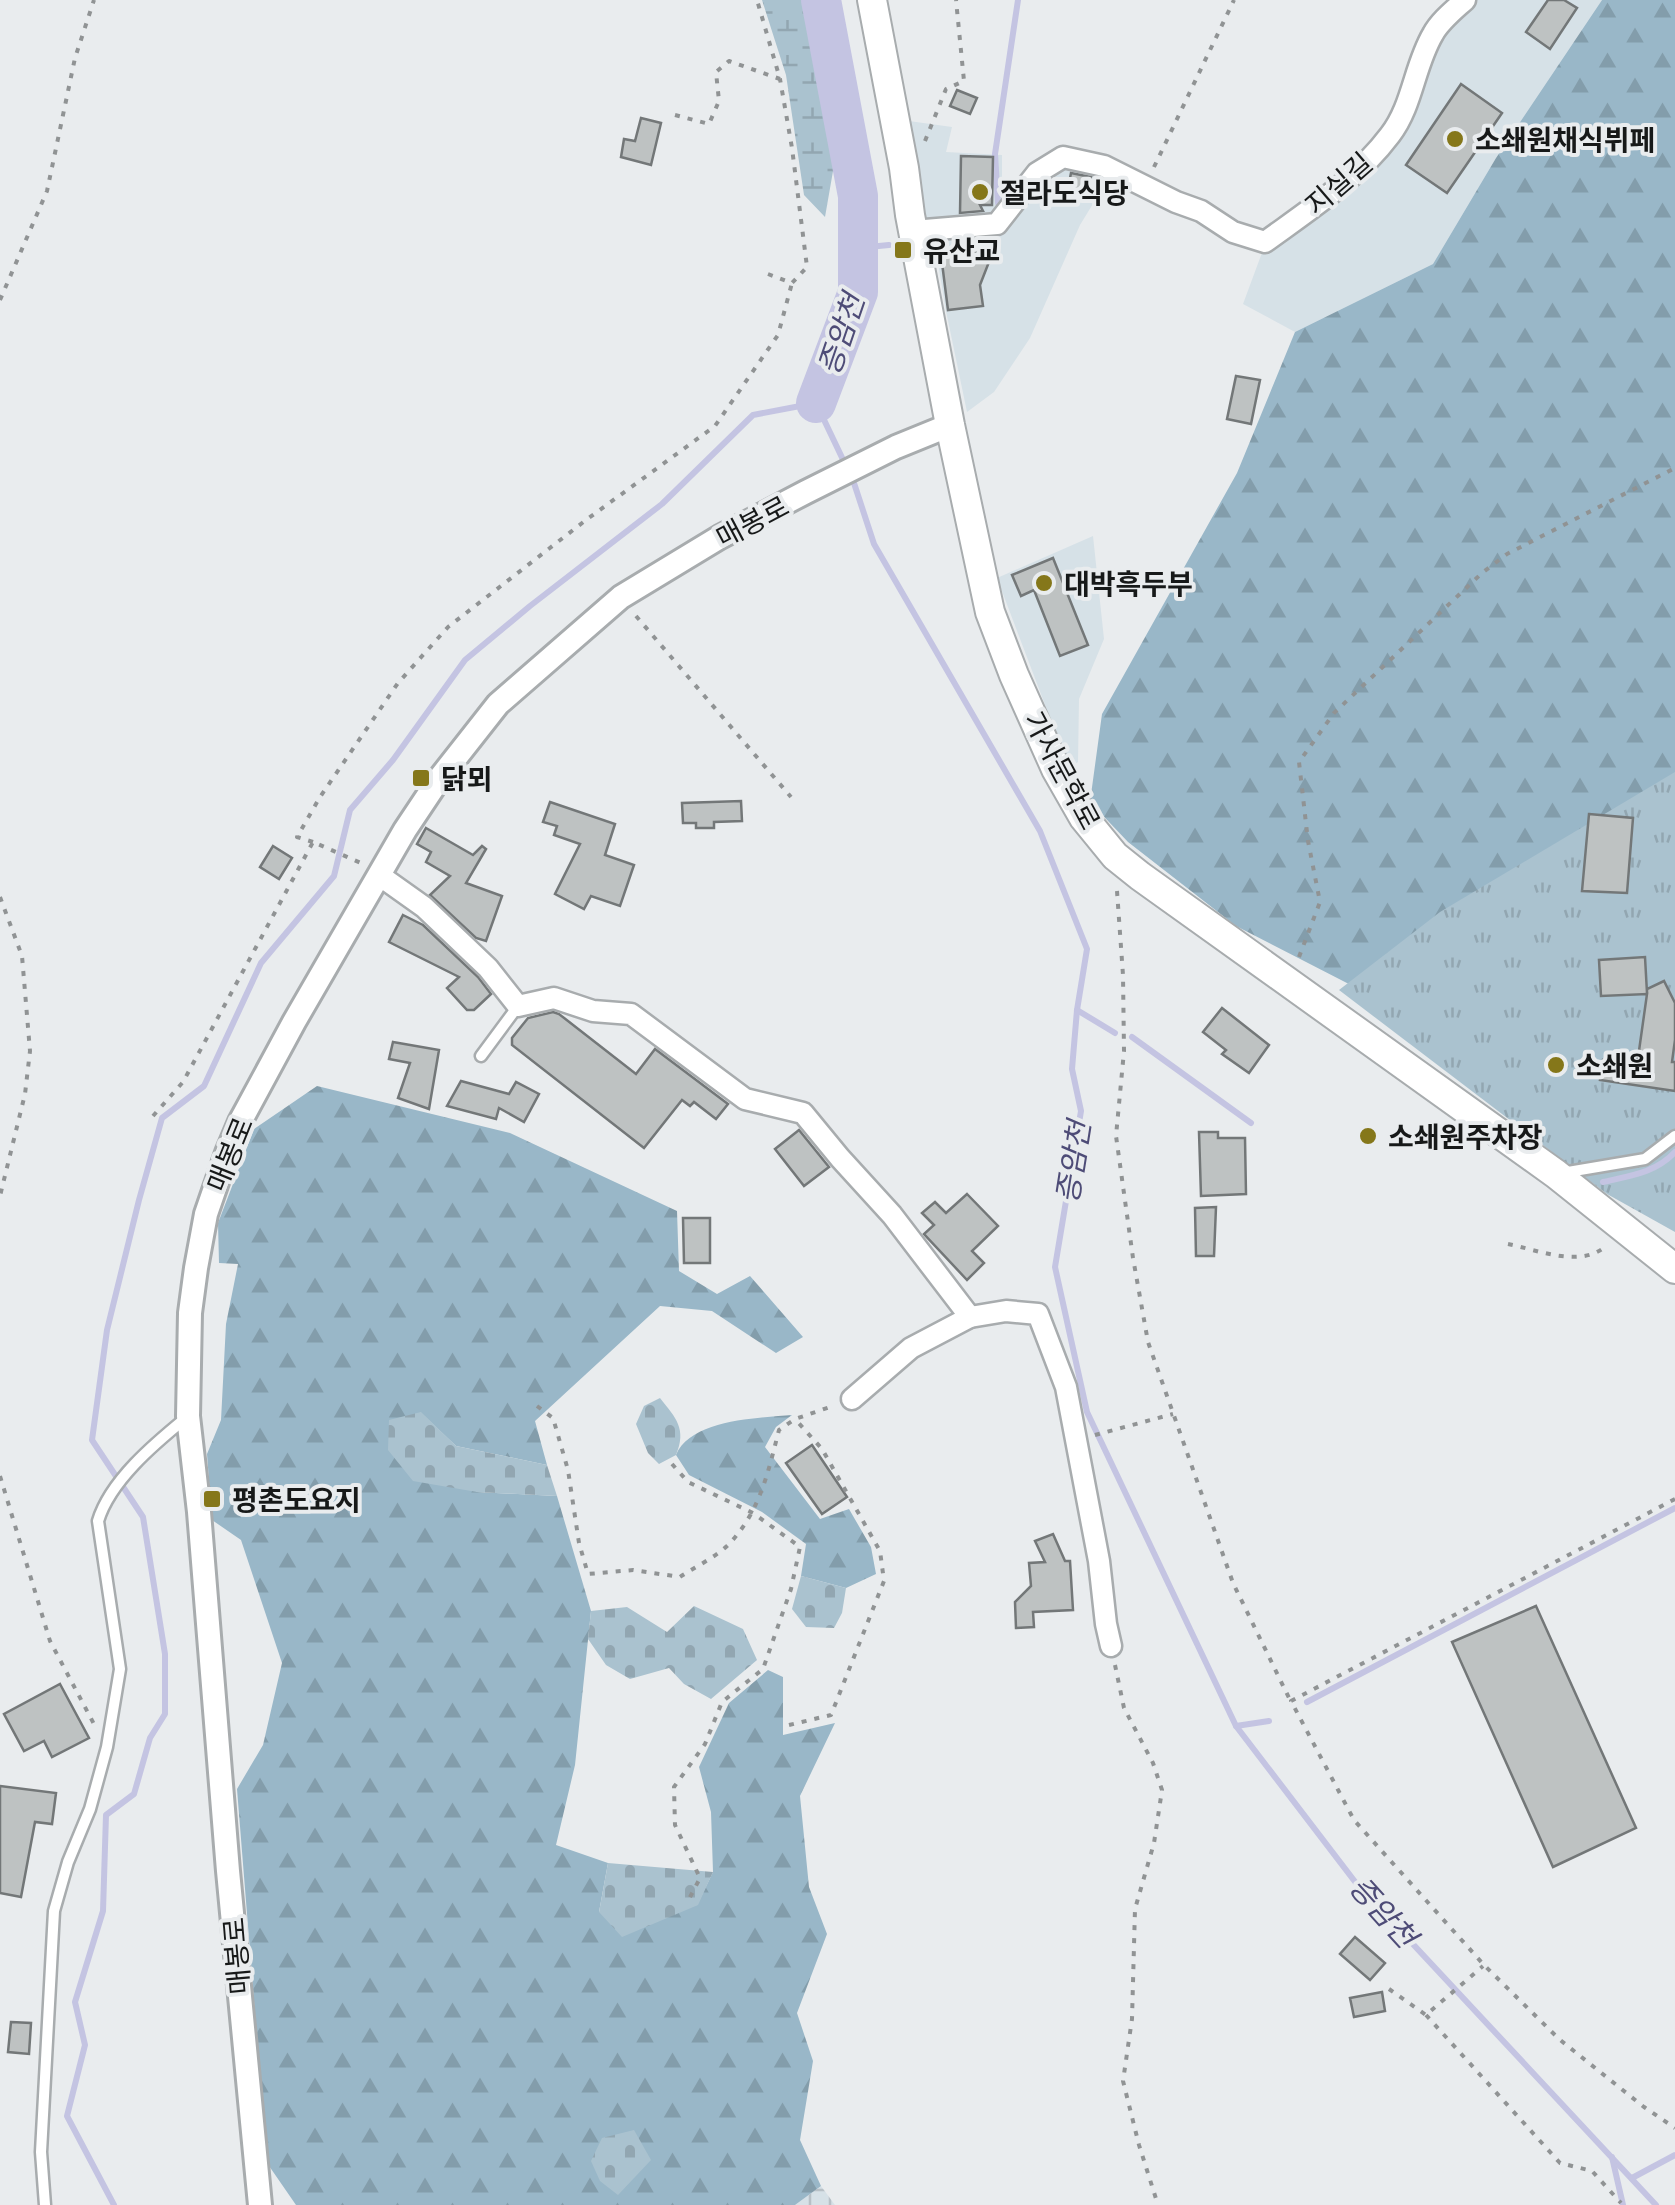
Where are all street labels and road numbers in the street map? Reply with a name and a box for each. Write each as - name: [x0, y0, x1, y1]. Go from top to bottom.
- street label: 지실길: [1298, 145, 1378, 221]
- street label: 매봉로: [710, 488, 794, 554]
- street label: 가사문학로: [1018, 705, 1108, 835]
- street label: 매봉로: [199, 1112, 259, 1196]
- street label: 매봉로: [216, 1916, 256, 1996]

